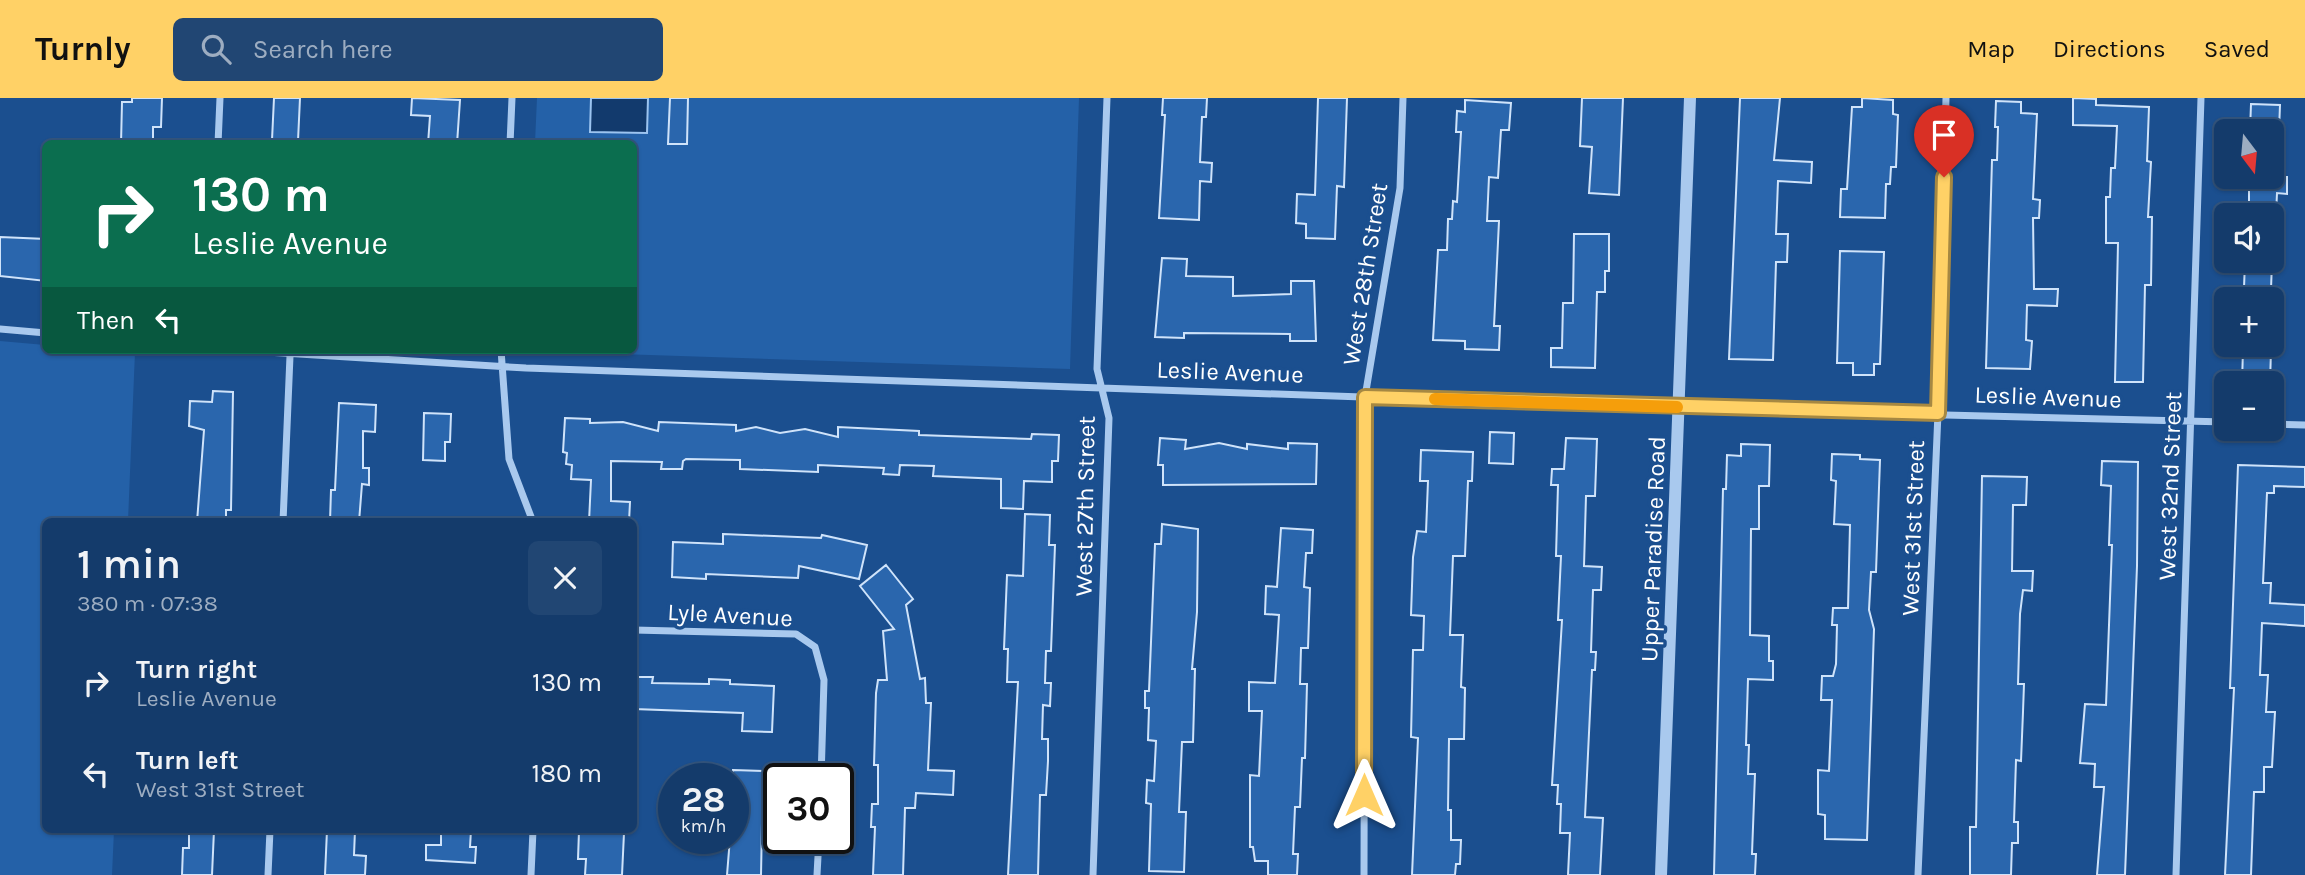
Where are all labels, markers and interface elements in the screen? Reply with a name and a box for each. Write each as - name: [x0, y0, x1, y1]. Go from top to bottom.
- search box: [173, 18, 663, 81]
- text: Turnly: [35, 30, 131, 68]
- icon: search: [197, 30, 235, 68]
- text: Search here: [253, 34, 393, 65]
- text: Map: [1967, 35, 2015, 63]
- text: Directions: [2053, 35, 2166, 63]
- text: Saved: [2204, 35, 2270, 63]
- pin: [1914, 105, 1974, 177]
- icon: arrive: [1925, 116, 1963, 154]
- north arrow: [2214, 119, 2284, 189]
- map controls: [2214, 119, 2284, 441]
- text: 130 m: [192, 166, 330, 223]
- icon: right: [77, 168, 168, 259]
- street label: West 28th Street: [1337, 181, 1393, 367]
- button: sound: [2214, 203, 2284, 273]
- text: Leslie Avenue: [192, 225, 388, 262]
- button: +: [2214, 287, 2284, 357]
- icon: left: [149, 301, 187, 339]
- text: Then: [77, 305, 135, 336]
- street label: Leslie Avenue: [1156, 355, 1304, 389]
- button: −: [2214, 371, 2284, 441]
- street label: Leslie Avenue: [1974, 380, 2122, 414]
- street label: West 32nd Street: [2153, 391, 2187, 581]
- street label: West 27th Street: [1069, 415, 1101, 597]
- street label: Upper Paradise Road: [1635, 436, 1671, 662]
- street label: West 31st Street: [1896, 440, 1930, 616]
- text: 1 min: [77, 539, 181, 589]
- button: close: [528, 541, 602, 615]
- text: 380 m · 07:38: [77, 590, 218, 617]
- street label: Lyle Avenue: [667, 598, 793, 632]
- text: Turn right: [136, 654, 257, 685]
- icon: right: [77, 664, 115, 702]
- text: 130 m: [532, 667, 602, 698]
- text: Leslie Avenue: [136, 685, 277, 712]
- text: Turn left: [136, 745, 238, 776]
- icon: left: [77, 755, 115, 793]
- text: 180 m: [532, 758, 602, 789]
- position arrow: [1327, 758, 1401, 832]
- speed limit sign: 30: [763, 763, 854, 854]
- text: West 31st Street: [136, 776, 304, 803]
- text: 28: [682, 779, 725, 820]
- text: km/h: [681, 815, 726, 837]

